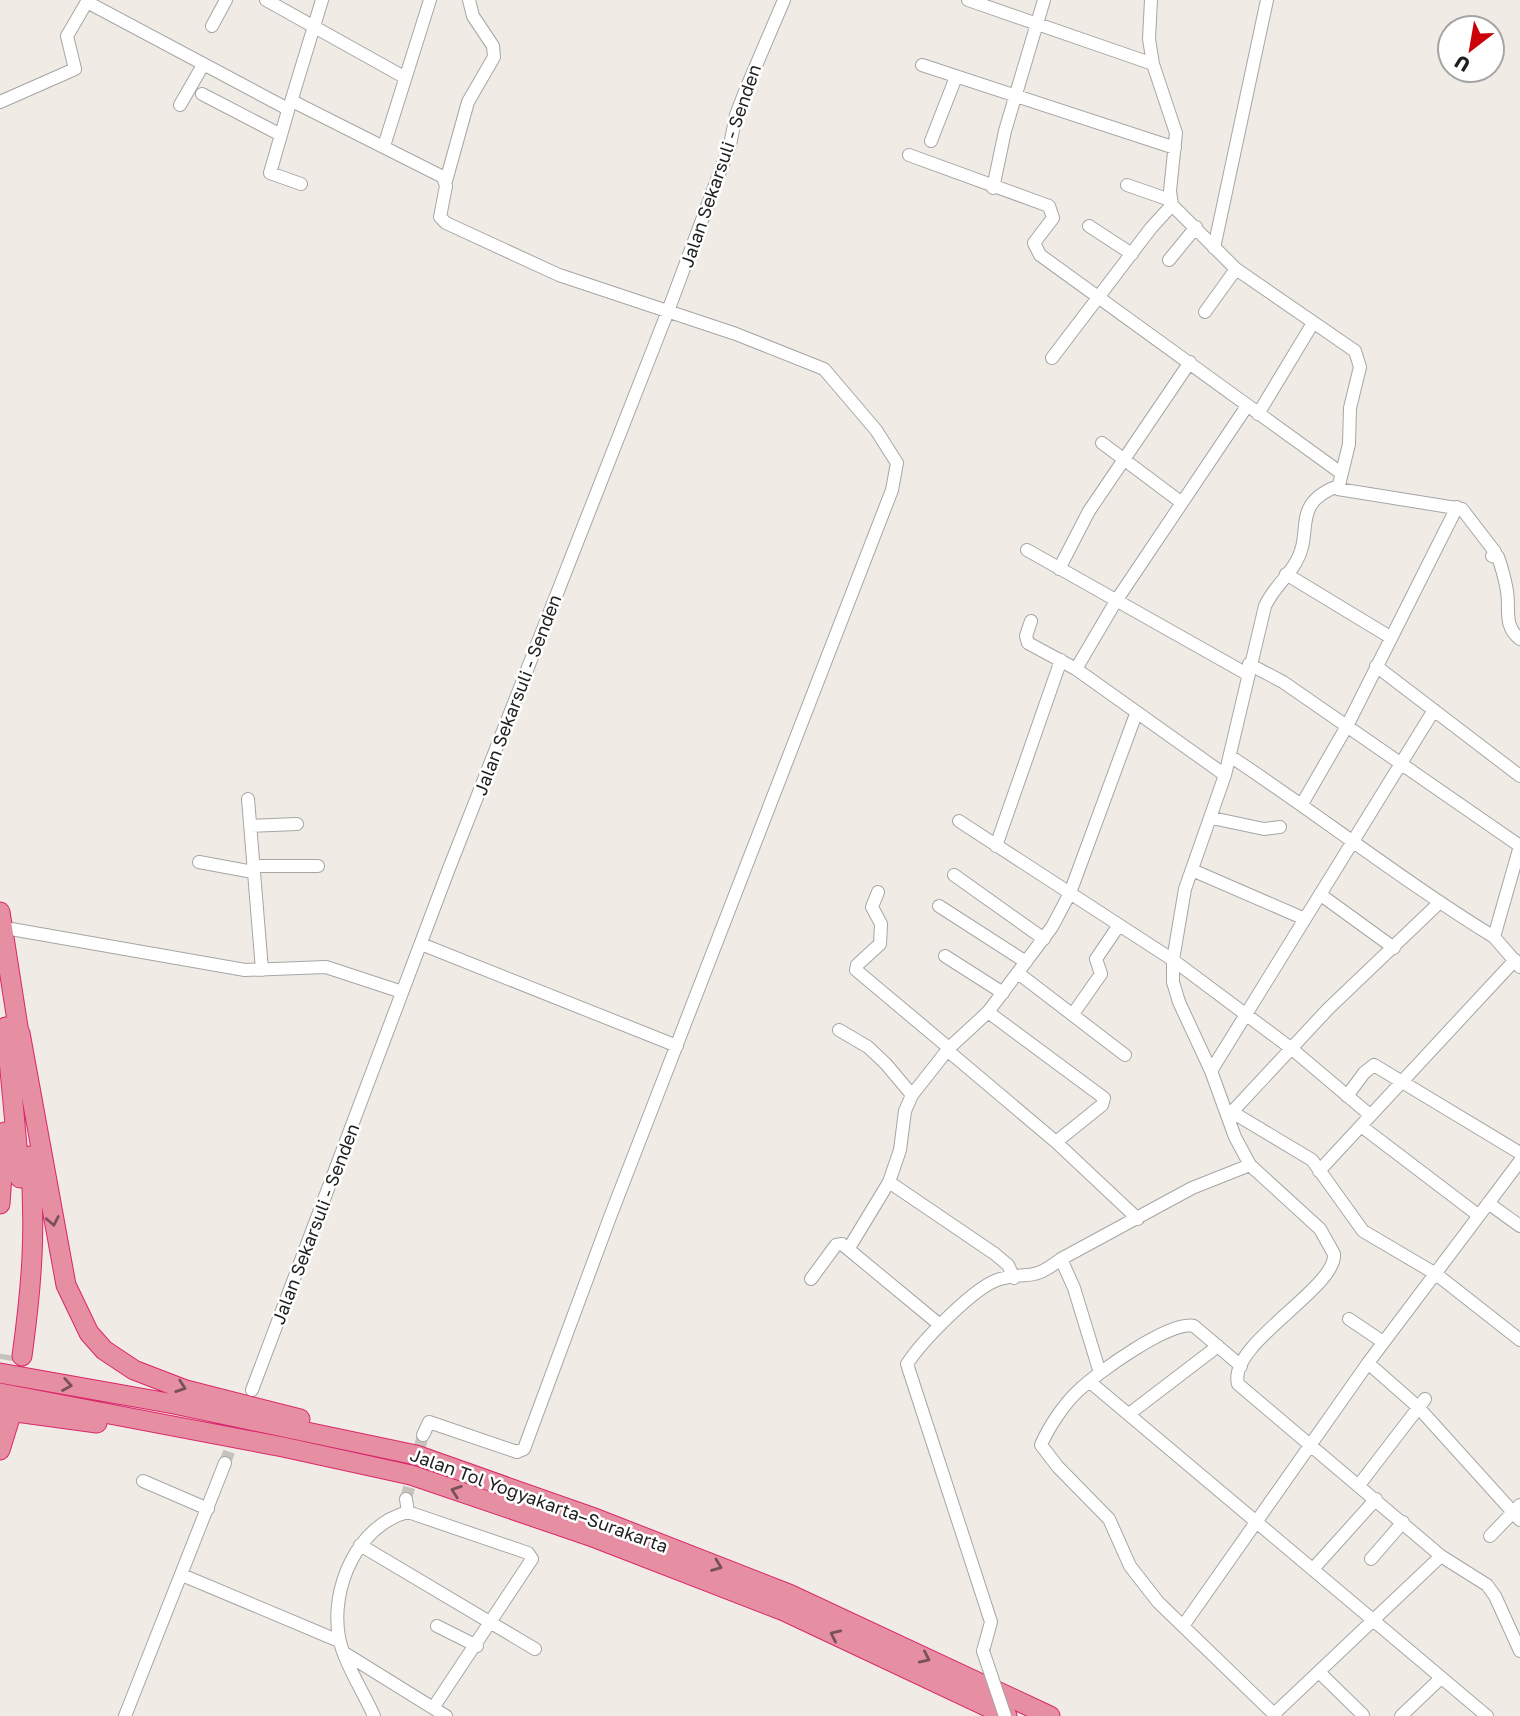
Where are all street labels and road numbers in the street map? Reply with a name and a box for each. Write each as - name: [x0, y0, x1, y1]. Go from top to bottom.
- street label: Jalan Sekarsuli - Senden: [675, 61, 765, 270]
- street label: Jalan Sekarsuli - Senden: [469, 591, 566, 798]
- street label: Jalan Sekarsuli - Senden: [267, 1120, 364, 1327]
- street label: Jalan Tol Yogyakarta–Surakarta: [407, 1443, 671, 1557]

